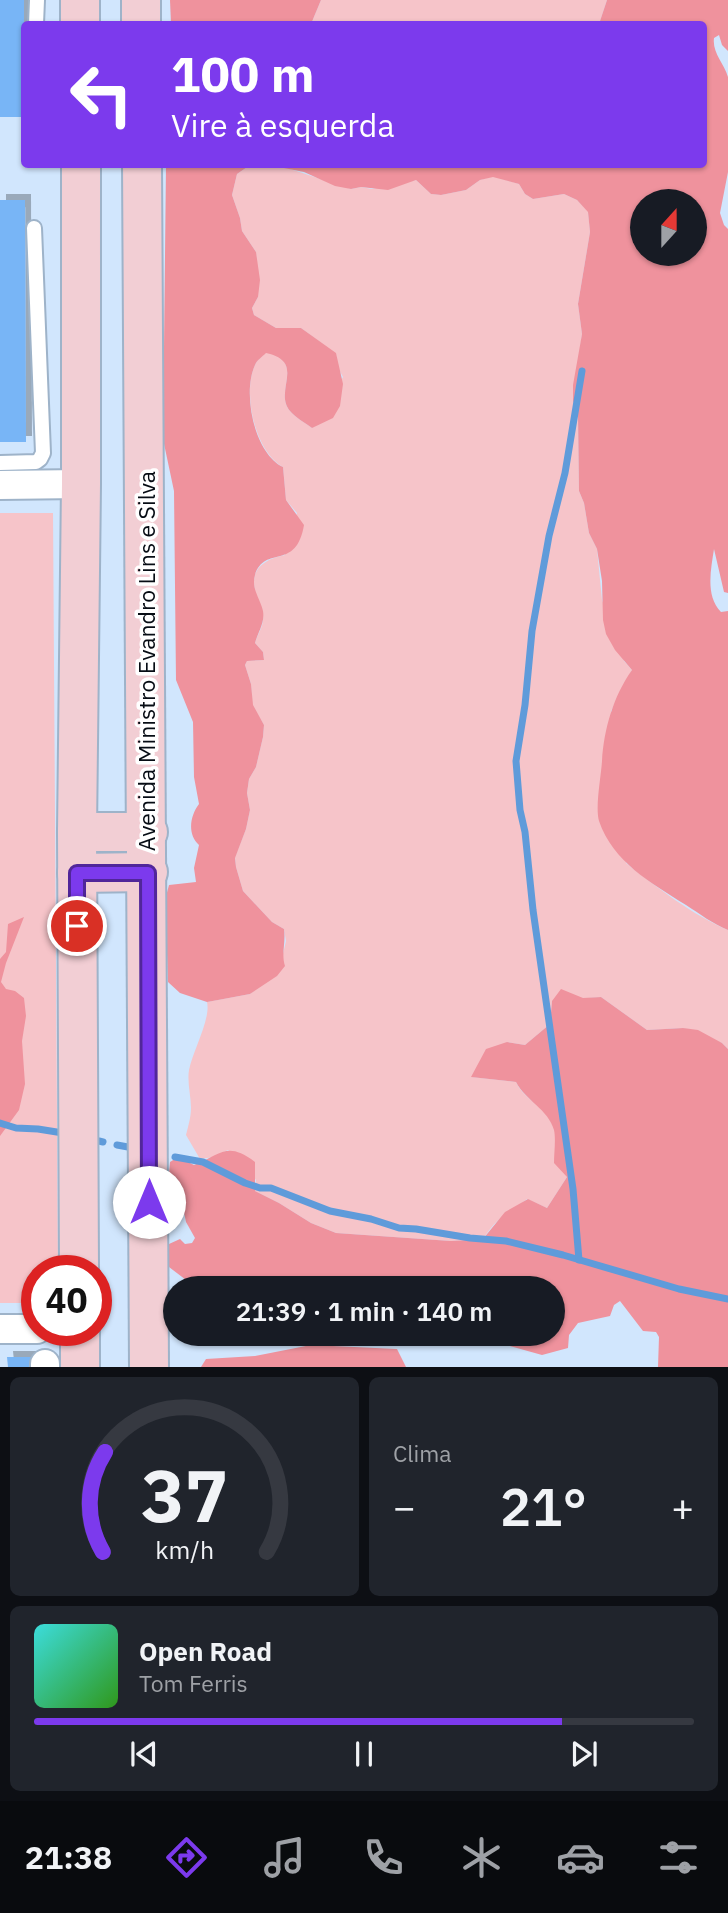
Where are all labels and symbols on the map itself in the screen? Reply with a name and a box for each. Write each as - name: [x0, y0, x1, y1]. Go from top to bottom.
- north arrow: [630, 189, 707, 266]
- street label: Avenida Ministro Evandro Lins e Silva: [131, 471, 161, 851]
- pin: [47, 896, 107, 956]
- position arrow: [112, 1165, 186, 1239]
- speed limit sign: 40: [21, 1255, 112, 1346]

